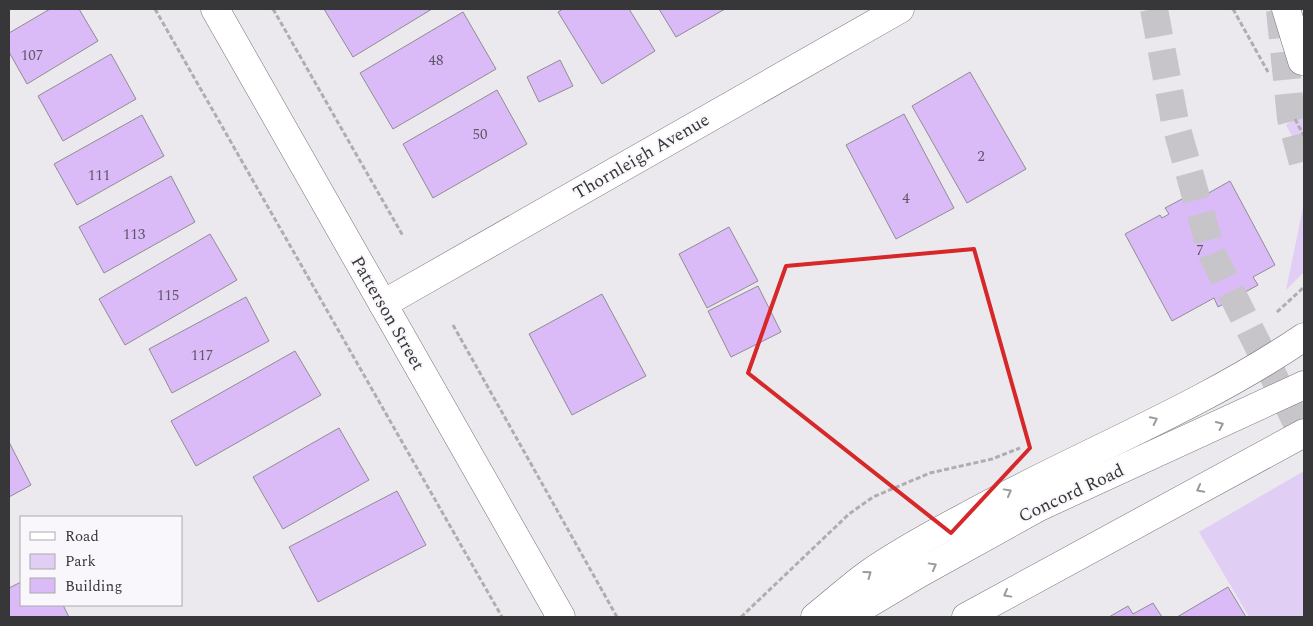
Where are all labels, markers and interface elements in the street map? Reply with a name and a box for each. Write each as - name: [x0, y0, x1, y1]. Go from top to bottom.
- house number: 107: [21, 44, 43, 67]
- house number: 48: [428, 49, 444, 72]
- street label: Thornleigh Avenue: [568, 106, 715, 207]
- house number: 50: [472, 123, 488, 146]
- house number: 2: [977, 145, 985, 168]
- house number: 111: [88, 164, 110, 187]
- house number: 4: [902, 187, 910, 210]
- house number: 113: [123, 223, 146, 246]
- house number: 7: [1196, 239, 1204, 262]
- street label: Patterson Street: [344, 251, 431, 376]
- house number: 115: [157, 284, 179, 307]
- house number: 117: [191, 344, 213, 367]
- one-way arrow: [1149, 416, 1158, 427]
- one-way arrow: [1215, 420, 1224, 431]
- street label: Concord Road: [1014, 457, 1129, 530]
- one-way arrow: [1196, 483, 1205, 493]
- one-way arrow: [1003, 489, 1012, 499]
- legend: [20, 516, 182, 606]
- text: Road: [65, 525, 99, 548]
- text: Park: [65, 550, 96, 573]
- one-way arrow: [928, 562, 937, 572]
- one-way arrow: [862, 571, 872, 580]
- text: Building: [65, 575, 122, 598]
- one-way arrow: [1004, 587, 1013, 597]

